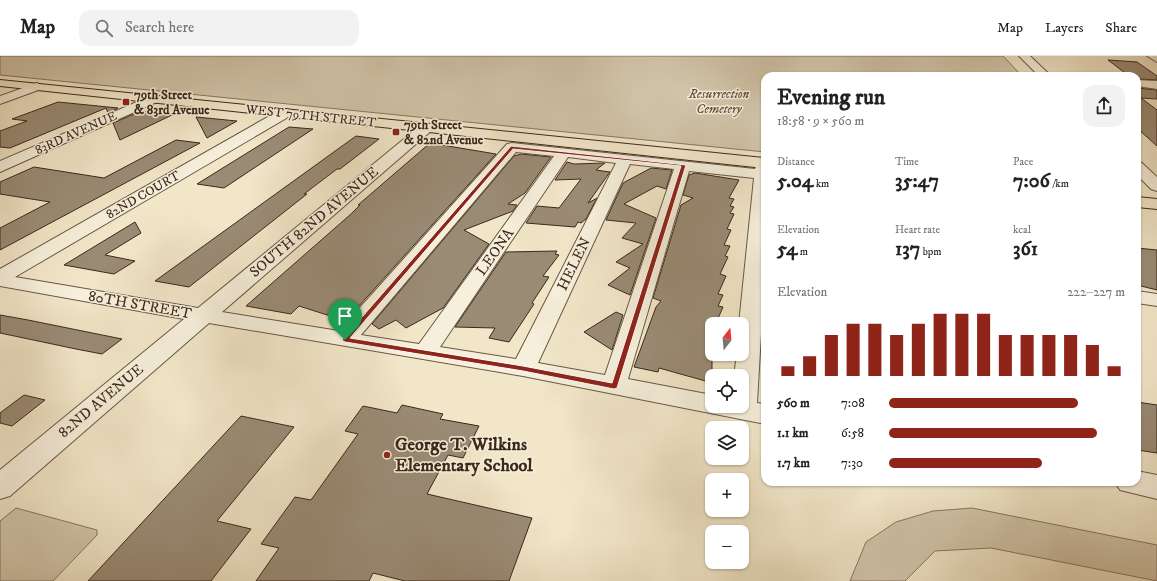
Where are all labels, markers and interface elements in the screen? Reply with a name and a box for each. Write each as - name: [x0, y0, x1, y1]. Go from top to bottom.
- search box: [79, 10, 359, 46]
- text: Map: [20, 16, 55, 39]
- icon: search: [93, 17, 115, 39]
- text: Search here: [125, 18, 194, 37]
- text: Map: [997, 19, 1023, 37]
- text: Layers: [1045, 19, 1083, 37]
- text: Share: [1105, 19, 1137, 37]
- text: Evening run: [777, 84, 885, 111]
- button: share: [1083, 85, 1125, 127]
- park label: Resurrection Cemetery: [688, 86, 750, 117]
- place label: 79th Street & 83rd Avenue: [134, 87, 210, 118]
- marker: 79th Street & 83rd Avenue: [121, 97, 131, 107]
- street label: WEST 79TH STREET: [244, 101, 377, 131]
- street label: 83RD AVENUE: [33, 108, 119, 158]
- text: 18:58 · 9 × 560 m: [777, 113, 864, 129]
- place label: 79th Street & 82nd Avenue: [404, 117, 484, 148]
- marker: 79th Street & 82nd Avenue: [391, 127, 401, 137]
- text: Distance: [777, 155, 815, 169]
- text: Time: [895, 155, 919, 169]
- text: Pace: [1013, 155, 1033, 169]
- street label: SOUTH 82ND AVENUE: [246, 162, 383, 282]
- street label: 82ND COURT: [103, 167, 183, 223]
- text: 5.04: [777, 169, 813, 194]
- text: 35:47: [895, 169, 939, 194]
- text: 7:06: [1013, 169, 1050, 194]
- text: km: [813, 177, 829, 191]
- text: /km: [1050, 177, 1069, 191]
- text: Elevation: [777, 223, 820, 237]
- text: Heart rate: [895, 223, 940, 237]
- text: kcal: [1013, 223, 1031, 237]
- street label: LEONA: [472, 224, 518, 279]
- street label: HELEN: [553, 234, 595, 294]
- text: 54: [777, 237, 797, 262]
- text: 137: [895, 237, 920, 262]
- text: 361: [1013, 237, 1038, 262]
- text: m: [797, 245, 808, 259]
- text: bpm: [920, 245, 942, 259]
- text: Elevation: [777, 284, 827, 300]
- text: 222–227 m: [1067, 284, 1125, 300]
- street label: 80TH STREET: [87, 287, 194, 324]
- pin: [328, 299, 362, 340]
- icon: arrive: [334, 305, 356, 327]
- north arrow: [705, 317, 749, 361]
- map controls: [705, 317, 749, 569]
- street label: 82ND AVENUE: [55, 360, 148, 442]
- button: locate: [705, 369, 749, 413]
- text: 560 m: [777, 395, 810, 411]
- text: 7:08: [841, 395, 865, 411]
- button: layers: [705, 421, 749, 465]
- text: 1.1 km: [777, 425, 809, 441]
- text: 6:58: [841, 425, 864, 441]
- place label: George T. Wilkins Elementary School: [395, 434, 533, 477]
- marker: George T. Wilkins Elementary School: [382, 450, 392, 460]
- text: 1.7 km: [777, 455, 810, 471]
- text: 7:30: [841, 455, 863, 471]
- button: +: [705, 473, 749, 517]
- button: −: [705, 525, 749, 569]

